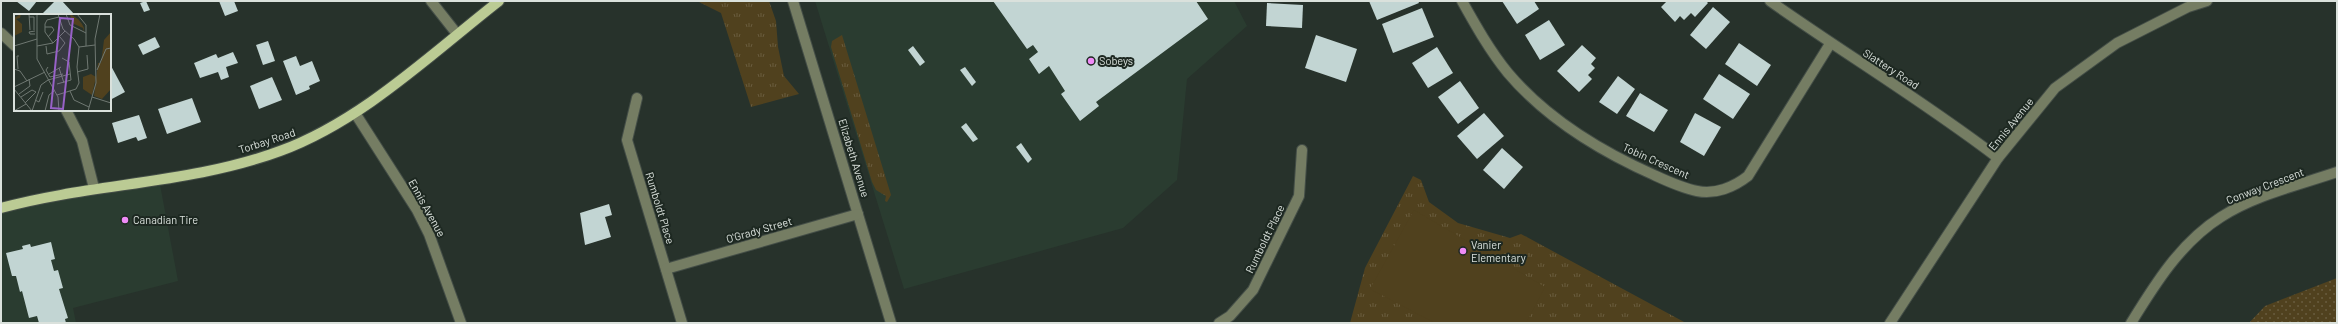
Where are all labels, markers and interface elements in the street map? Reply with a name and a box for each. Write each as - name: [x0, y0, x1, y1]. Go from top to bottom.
- inset map: [14, 14, 111, 111]
- street label: Slattery Road: [1861, 46, 1922, 91]
- place label: Sobeys: [1099, 54, 1133, 67]
- marker: Sobeys: [1086, 56, 1096, 66]
- street label: Ennis Avenue: [1985, 95, 2036, 153]
- street label: Elizabeth Avenue: [836, 117, 873, 199]
- street label: Torbay Road: [237, 125, 297, 156]
- street label: Tobin Crescent: [1621, 140, 1692, 181]
- street label: Conway Crescent: [2224, 165, 2306, 206]
- street label: Rumboldt Place: [643, 170, 678, 246]
- street label: Ennis Avenue: [406, 177, 449, 239]
- street label: Rumboldt Place: [1242, 202, 1287, 275]
- place label: Canadian Tire: [133, 213, 198, 226]
- street label: O'Grady Street: [724, 214, 793, 245]
- marker: Canadian Tire: [120, 215, 130, 225]
- place label: Vanier Elementary: [1471, 238, 1526, 264]
- marker: Vanier Elementary: [1458, 246, 1468, 256]

